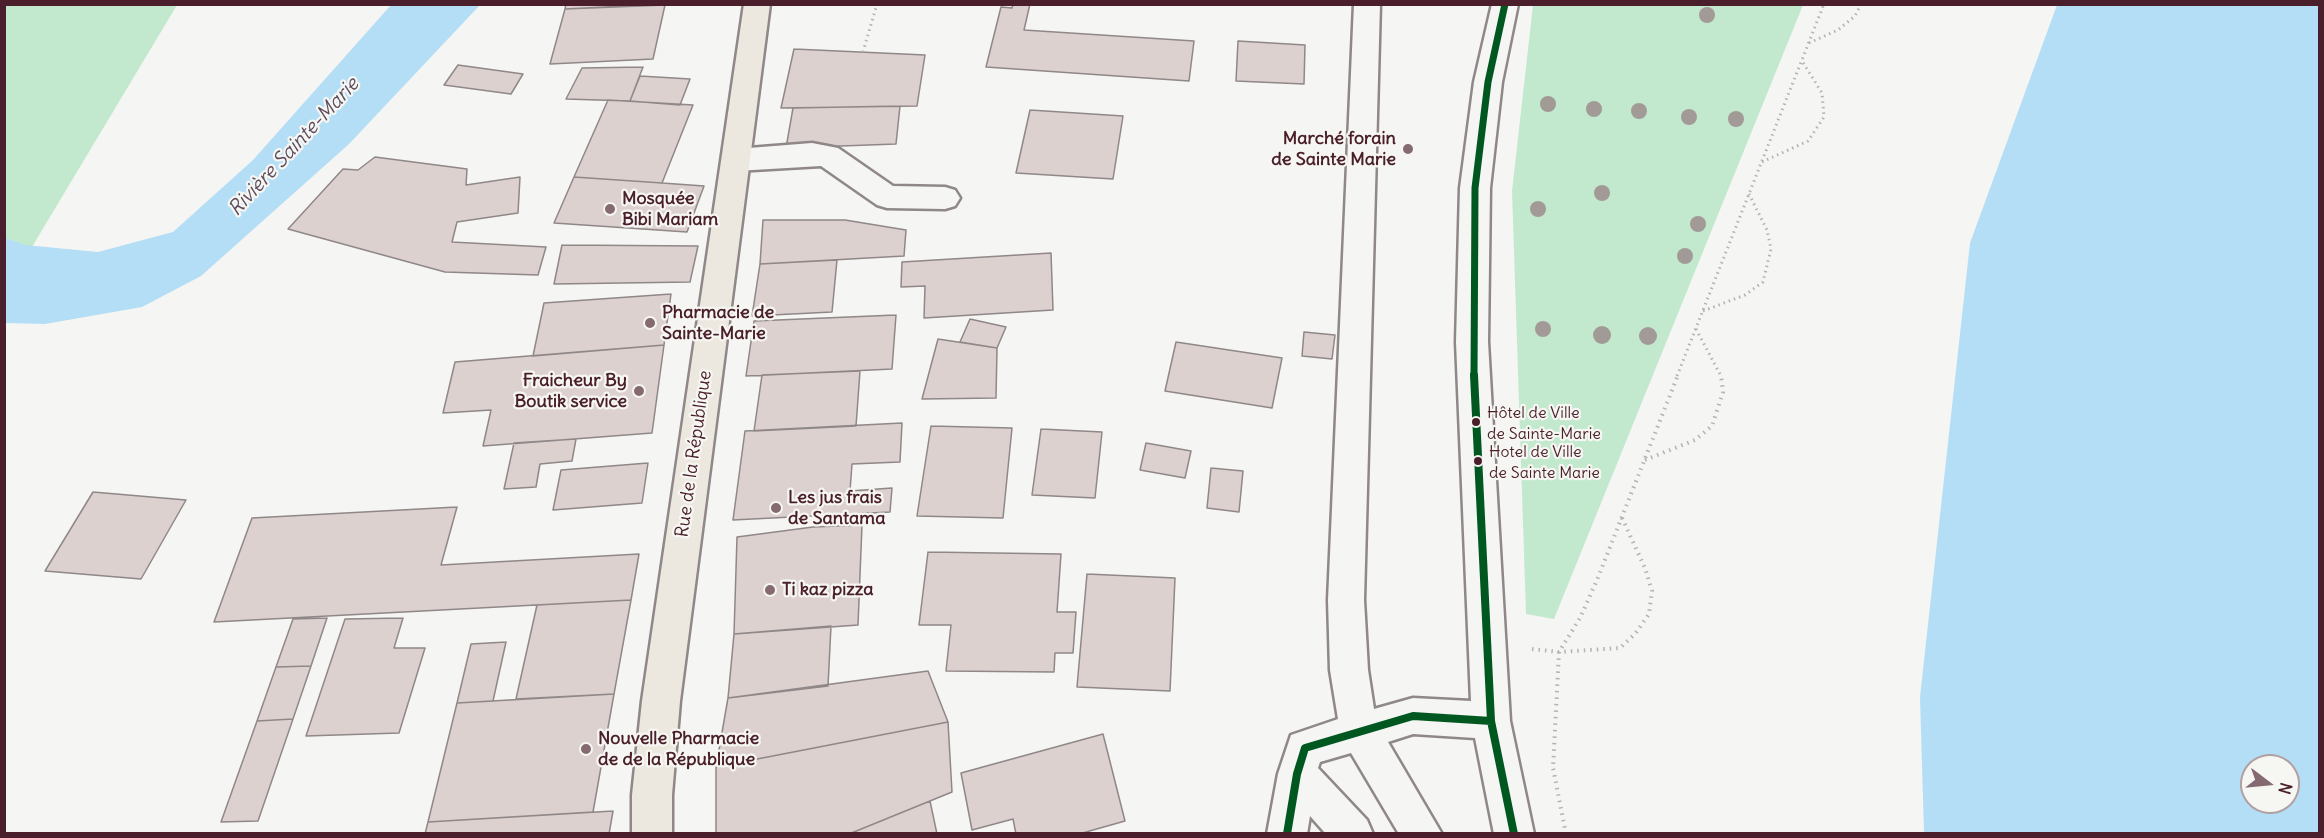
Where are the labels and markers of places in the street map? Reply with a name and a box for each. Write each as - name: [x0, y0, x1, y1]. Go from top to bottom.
- place label: Marché forain de Sainte Marie: [1271, 128, 1396, 170]
- marker: Marché forain de Sainte Marie: [1401, 142, 1415, 156]
- place label: Mosquée Bibi Mariam: [622, 188, 718, 230]
- marker: Mosquée Bibi Mariam: [603, 202, 617, 216]
- place label: Pharmacie de Sainte-Marie: [662, 302, 774, 344]
- marker: Pharmacie de Sainte-Marie: [643, 316, 657, 330]
- place label: Fraicheur By Boutik service: [514, 370, 627, 412]
- marker: Fraicheur By Boutik service: [632, 384, 646, 398]
- place label: Hôtel de Ville de Sainte-Marie: [1487, 403, 1601, 441]
- marker: Hôtel de Ville de Sainte-Marie: [1470, 416, 1482, 428]
- place label: Hotel de Ville de Sainte Marie: [1489, 442, 1600, 480]
- marker: Hotel de Ville de Sainte Marie: [1472, 455, 1484, 467]
- place label: Les jus frais de Santama: [788, 487, 885, 530]
- marker: Les jus frais de Santama: [769, 501, 783, 515]
- place label: Ti kaz pizza: [782, 579, 874, 601]
- marker: Ti kaz pizza: [763, 583, 777, 597]
- place label: Nouvelle Pharmacie de de la République: [598, 728, 759, 771]
- marker: Nouvelle Pharmacie de de la République: [579, 742, 593, 756]

